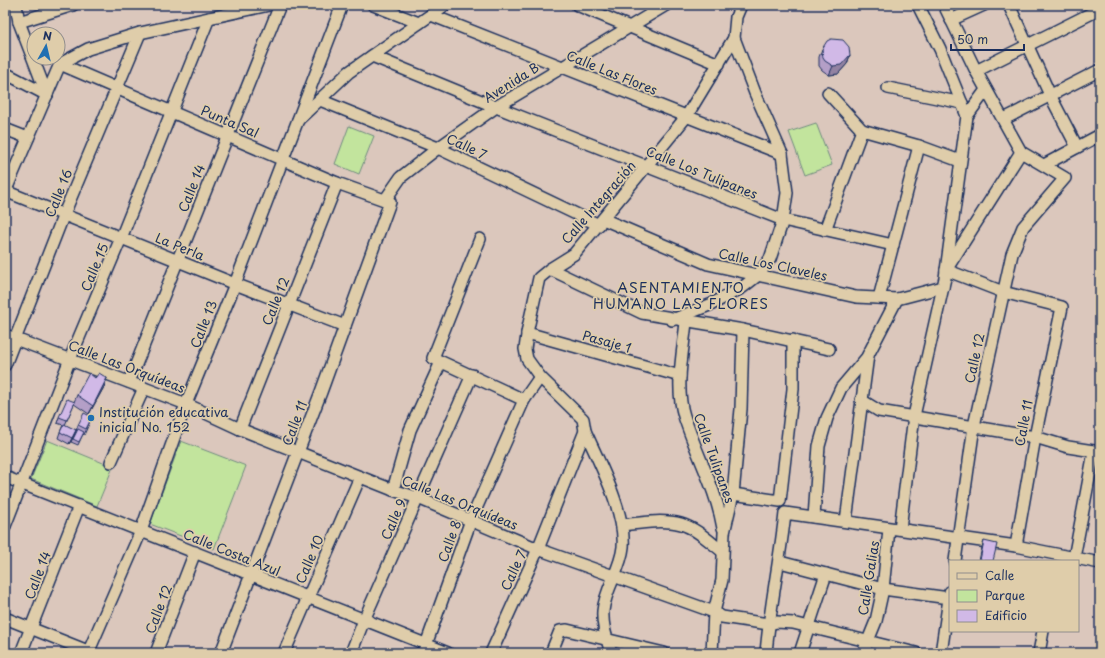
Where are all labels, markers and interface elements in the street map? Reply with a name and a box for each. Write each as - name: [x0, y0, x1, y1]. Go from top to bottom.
- north arrow: [26, 26, 66, 66]
- scale bar: [951, 26, 1024, 52]
- text: N: [42, 27, 53, 45]
- text: 50 m: [957, 30, 988, 48]
- street label: Calle Las Flores: [564, 45, 660, 99]
- street label: Avenida B: [480, 57, 542, 107]
- street label: Punta Sal: [198, 100, 262, 142]
- street label: Calle 7: [444, 128, 491, 164]
- street label: Calle Los Tulipanes: [643, 141, 761, 203]
- street label: Calle Integración: [556, 156, 640, 248]
- street label: Calle 14: [173, 161, 209, 215]
- street label: Calle 16: [40, 166, 76, 220]
- street label: La Perla: [153, 228, 208, 265]
- street label: Calle 15: [75, 240, 113, 294]
- street label: Calle Los Claveles: [717, 243, 829, 285]
- street label: Calle 12: [257, 274, 293, 328]
- district label: ASENTAMIENTO HUMANO LAS FLORES: [593, 277, 769, 314]
- street label: Calle 13: [185, 297, 221, 351]
- street label: Pasaje 1: [580, 325, 634, 357]
- street label: Calle 12: [959, 331, 989, 385]
- street label: Calle Las Orquídeas: [66, 335, 188, 397]
- street label: Calle 11: [277, 398, 311, 448]
- street label: Calle 11: [1009, 398, 1037, 448]
- place label: Institución educativa inicial No. 152: [99, 402, 229, 436]
- street label: Calle Tulipanes: [690, 410, 740, 506]
- marker: Institución educativa inicial No. 152: [86, 413, 96, 423]
- street label: Calle Las Orquídeas: [399, 470, 521, 534]
- street label: Calle 9: [376, 495, 410, 543]
- street label: Calle 8: [433, 517, 465, 565]
- street label: Calle Costa Azul: [181, 524, 283, 580]
- street label: Calle 10: [290, 532, 328, 586]
- street label: Calle Galias: [853, 539, 883, 617]
- street label: Calle 7: [495, 546, 531, 593]
- street label: Calle 14: [19, 548, 55, 602]
- legend: [949, 560, 1079, 632]
- text: Calle: [985, 566, 1015, 584]
- street label: Calle 12: [140, 582, 176, 636]
- text: Parque: [985, 586, 1025, 604]
- text: Edificio: [985, 606, 1027, 624]

